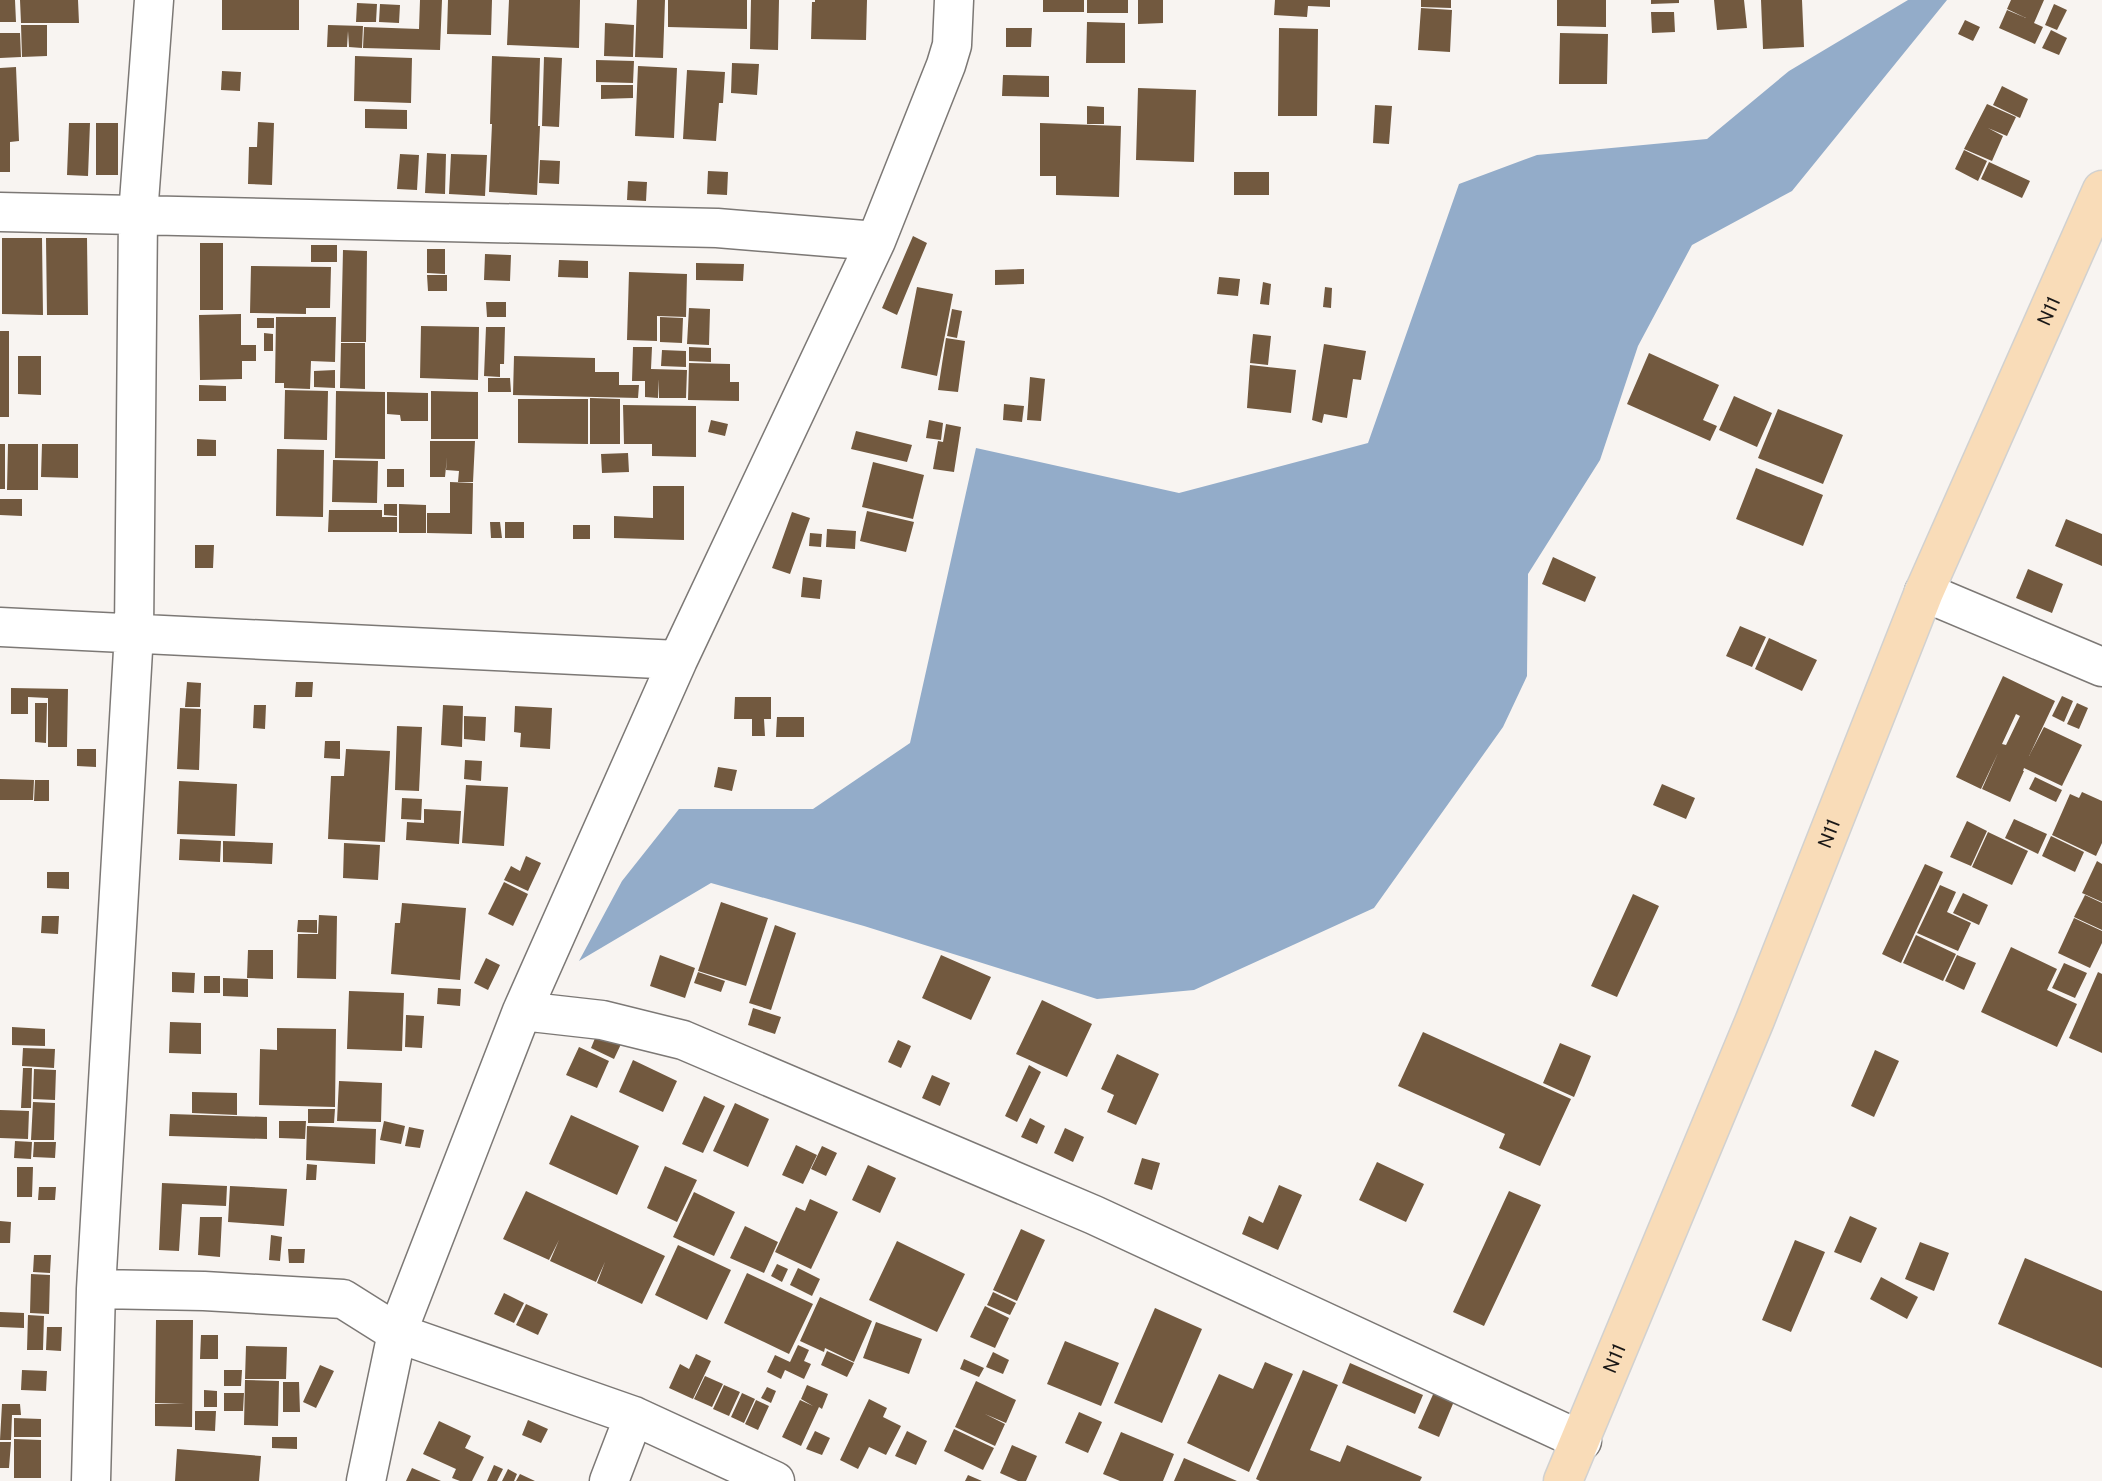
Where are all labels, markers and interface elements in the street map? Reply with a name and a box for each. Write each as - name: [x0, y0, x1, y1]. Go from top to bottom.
- street label: N11: [2032, 293, 2065, 329]
- street label: N11: [1813, 816, 1844, 851]
- street label: N11: [1598, 1340, 1630, 1376]

